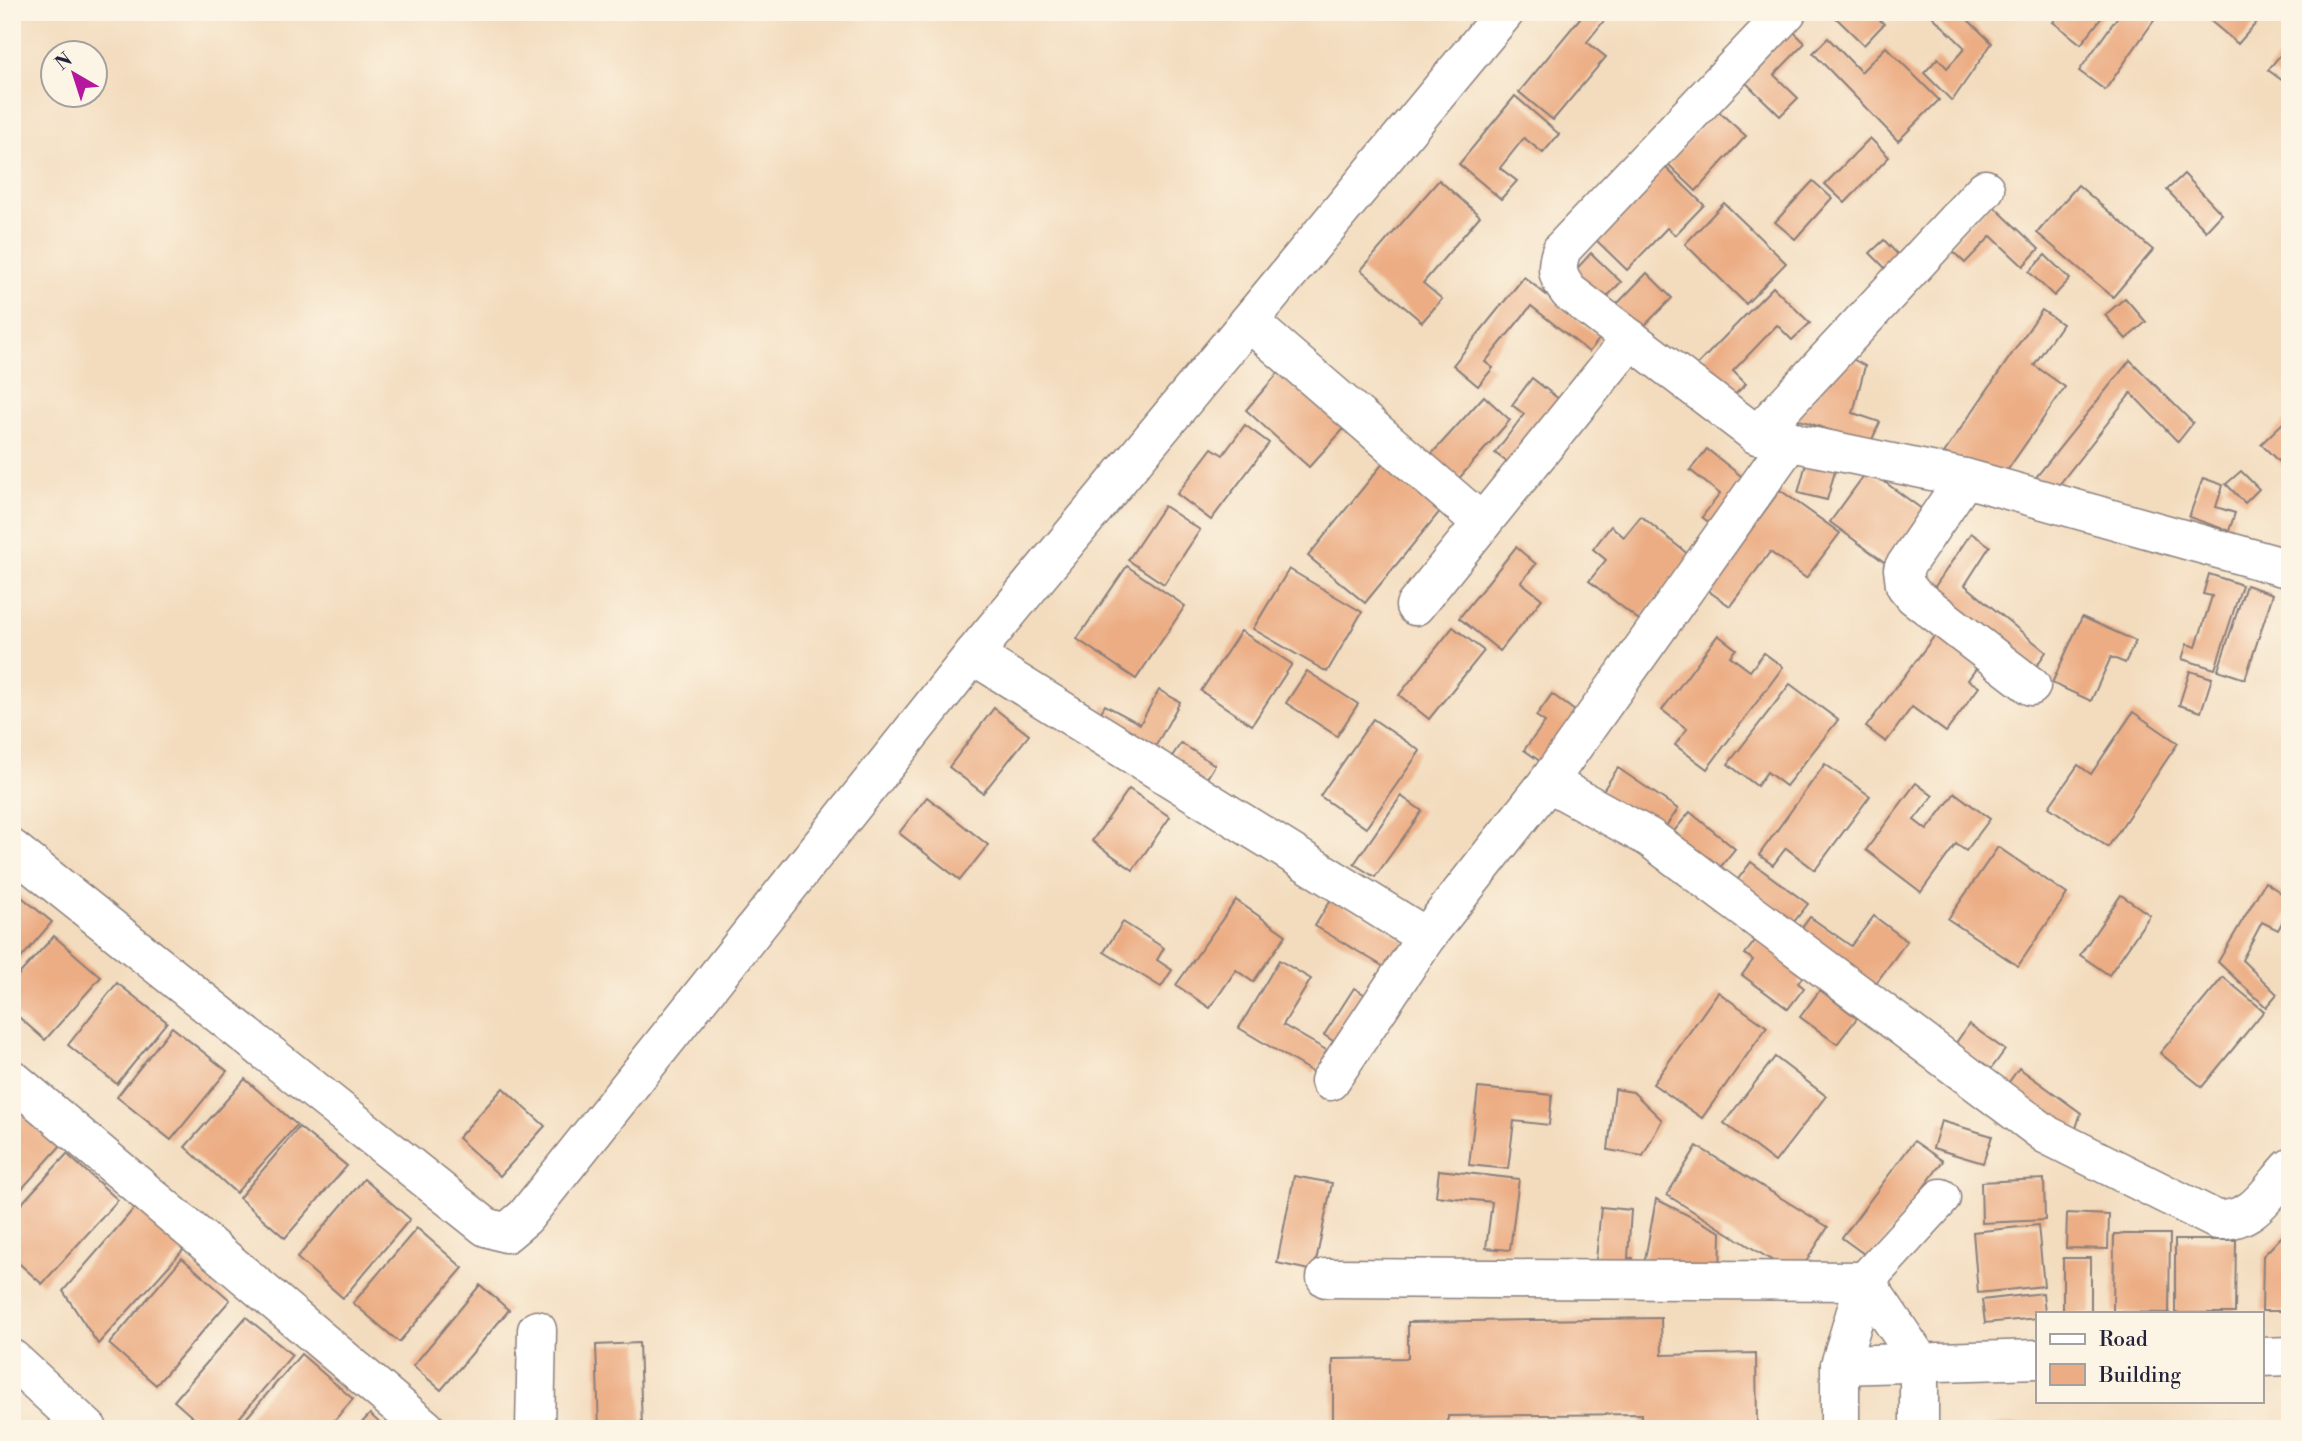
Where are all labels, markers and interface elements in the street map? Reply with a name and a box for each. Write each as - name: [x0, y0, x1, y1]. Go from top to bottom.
- north arrow: [38, 38, 108, 108]
- text: N: [51, 48, 77, 76]
- legend: [2036, 1312, 2264, 1402]
- text: Road: [2099, 1327, 2148, 1353]
- text: Building: [2098, 1363, 2181, 1389]

